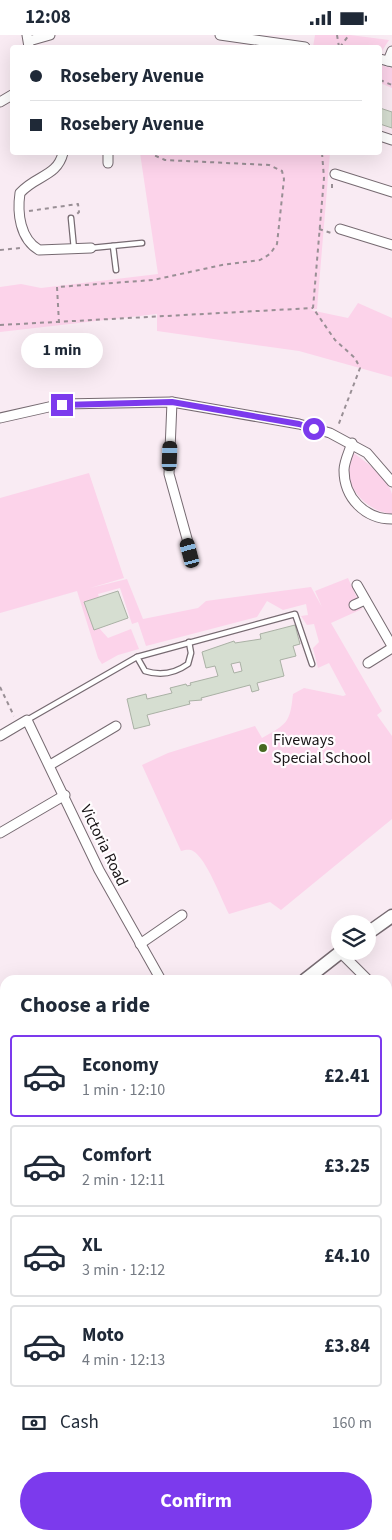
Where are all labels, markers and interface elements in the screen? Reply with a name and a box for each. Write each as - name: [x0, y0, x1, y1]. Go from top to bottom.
- text: 12:08: [25, 4, 71, 31]
- text: Rosebery Avenue: [60, 63, 204, 90]
- text: Rosebery Avenue: [60, 111, 204, 138]
- callout: 1 min: [21, 333, 103, 367]
- text: 1 min: [43, 339, 81, 361]
- route end: [51, 394, 73, 416]
- route start: [303, 418, 325, 440]
- car: [161, 441, 178, 471]
- car: [178, 537, 201, 569]
- place label: Fiveways Special School: [273, 729, 371, 769]
- marker: Fiveways Special School: [257, 742, 269, 754]
- street label: Victoria Road: [75, 801, 133, 890]
- map controls: [331, 915, 376, 960]
- button: layers: [331, 915, 376, 960]
- text: Choose a ride: [20, 989, 150, 1021]
- text: Economy: [82, 1052, 159, 1079]
- icon: car: [22, 1054, 67, 1099]
- text: £2.41: [324, 1063, 370, 1090]
- text: 1 min · 12:10: [82, 1079, 165, 1101]
- text: Comfort: [82, 1142, 152, 1169]
- icon: car: [22, 1144, 67, 1189]
- text: £3.25: [324, 1153, 370, 1180]
- text: 2 min · 12:11: [82, 1169, 165, 1191]
- text: XL: [82, 1232, 103, 1259]
- icon: car: [22, 1234, 67, 1279]
- text: £4.10: [324, 1243, 370, 1270]
- text: 3 min · 12:12: [82, 1259, 165, 1281]
- text: Moto: [82, 1322, 124, 1349]
- icon: car: [22, 1324, 67, 1369]
- text: £3.84: [324, 1333, 370, 1360]
- text: 4 min · 12:13: [82, 1349, 165, 1371]
- icon: cash: [20, 1409, 48, 1437]
- text: Cash: [60, 1409, 99, 1436]
- text: 160 m: [332, 1412, 372, 1434]
- button: Confirm: [20, 1472, 372, 1530]

